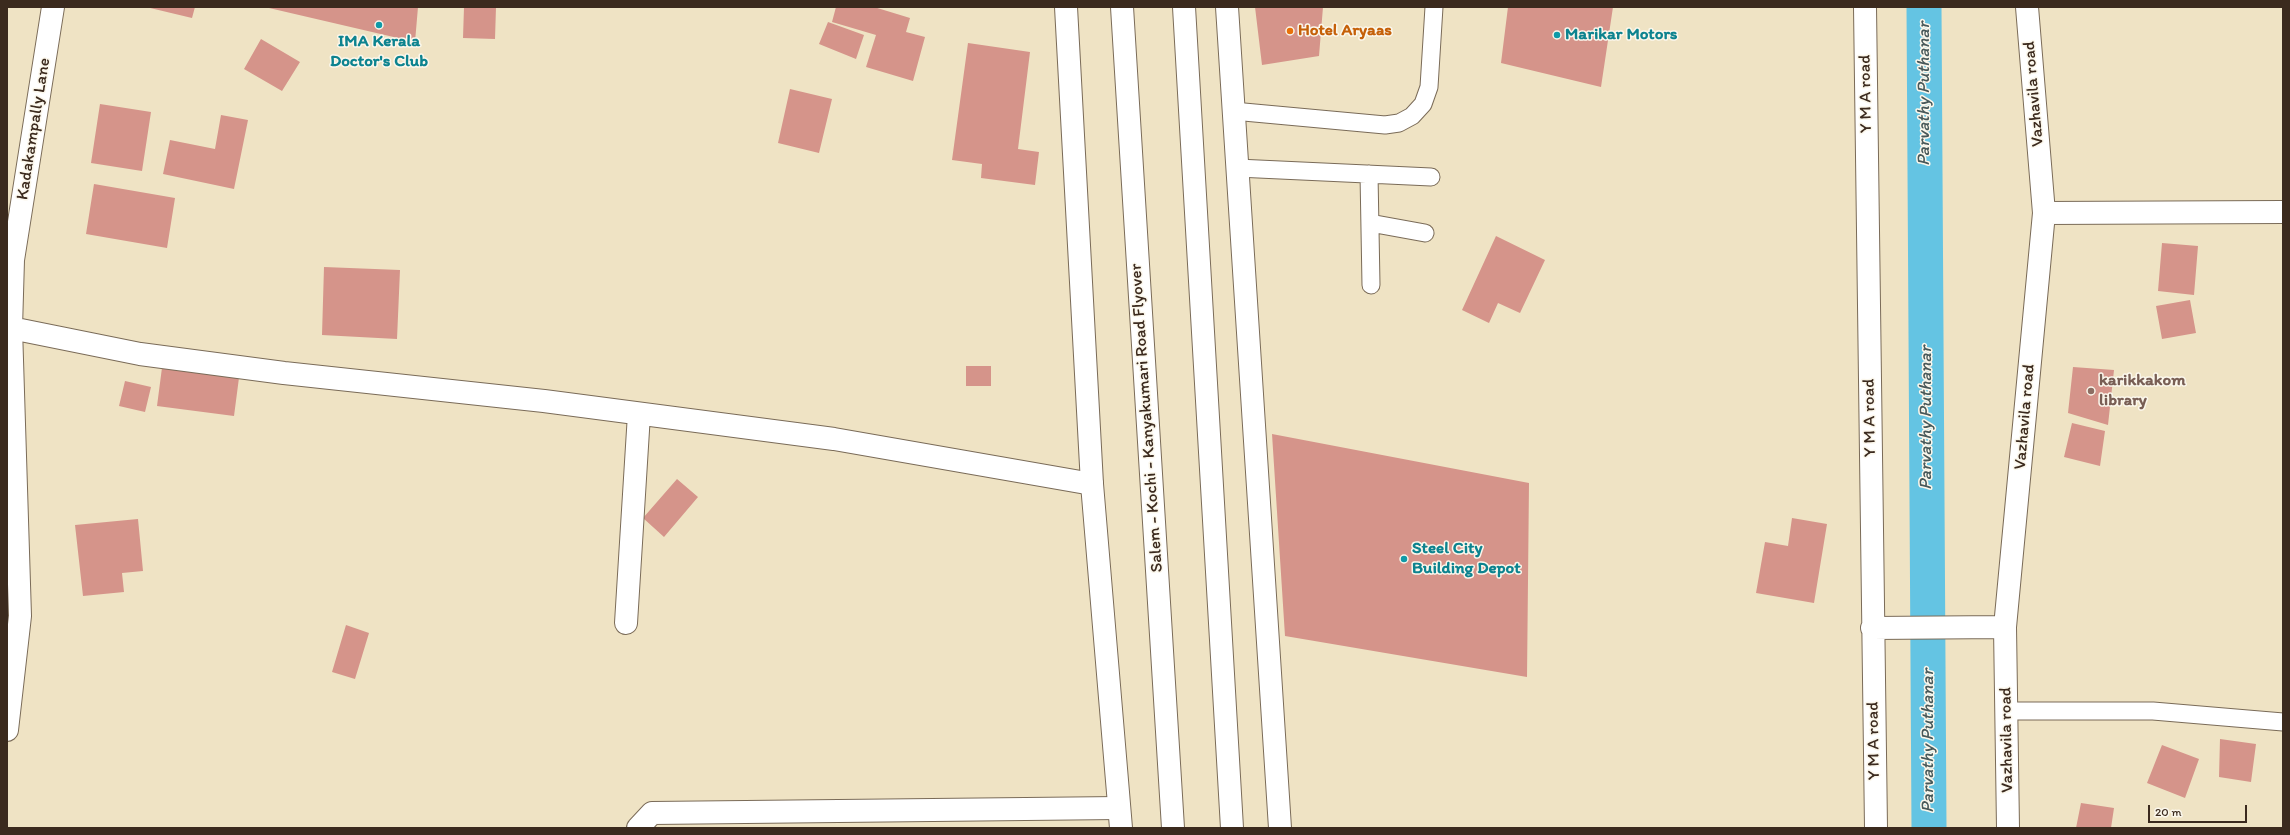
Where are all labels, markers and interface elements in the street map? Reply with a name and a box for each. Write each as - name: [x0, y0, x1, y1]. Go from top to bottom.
- marker: IMA Kerala Doctor's Club: [374, 20, 384, 30]
- place label: Hotel Aryaas: [1298, 21, 1392, 41]
- water label: Parvathy Puthanar: [1913, 22, 1935, 166]
- place label: Marikar Motors: [1565, 25, 1677, 45]
- marker: Hotel Aryaas: [1285, 26, 1295, 36]
- marker: Marikar Motors: [1552, 30, 1562, 40]
- place label: IMA Kerala Doctor's Club: [330, 32, 428, 72]
- street label: Vazhavila road: [2019, 40, 2049, 148]
- street label: Y M A road: [1855, 55, 1877, 133]
- street label: Kadakampally Lane: [13, 56, 55, 202]
- street label: Salem - Kochi - Kanyakumari Road Flyover: [1126, 263, 1168, 573]
- water label: Parvathy Puthanar: [1915, 346, 1937, 490]
- street label: Vazhavila road: [2010, 363, 2040, 471]
- place label: karikkakom library: [2099, 371, 2185, 411]
- street label: Y M A road: [1859, 379, 1881, 457]
- marker: karikkakom library: [2086, 386, 2096, 396]
- place label: Steel City Building Depot: [1412, 539, 1520, 579]
- marker: Steel City Building Depot: [1399, 554, 1409, 564]
- water label: Parvathy Puthanar: [1917, 669, 1939, 813]
- street label: Vazhavila road: [1996, 687, 2018, 793]
- street label: Y M A road: [1863, 702, 1885, 780]
- scale bar: [2150, 797, 2249, 823]
- text: 20 m: [2155, 805, 2182, 819]

